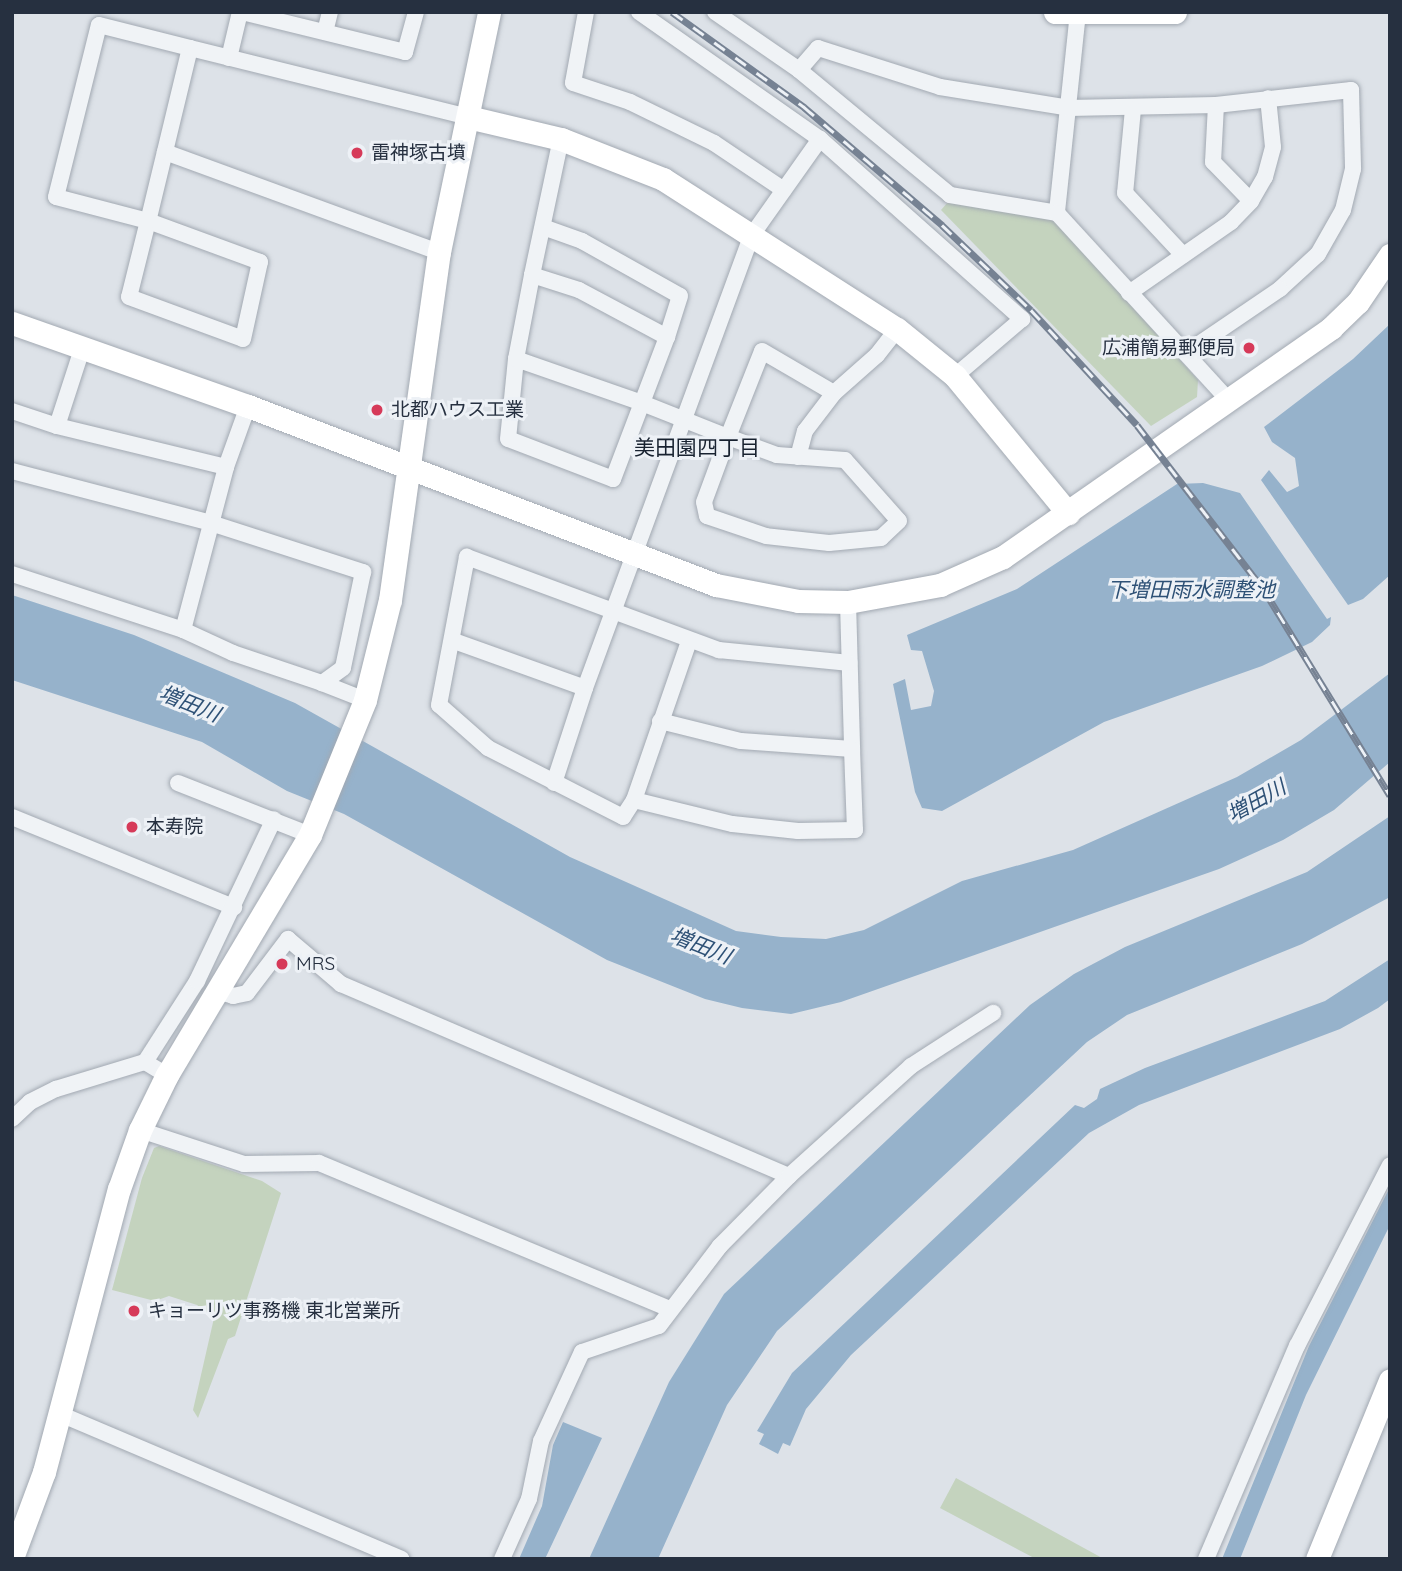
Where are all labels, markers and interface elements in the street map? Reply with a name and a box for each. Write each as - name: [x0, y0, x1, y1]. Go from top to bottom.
- place label: 雷神塚古墳: [371, 142, 466, 164]
- marker: 雷神塚古墳: [349, 145, 365, 161]
- place label: 広浦簡易郵便局: [1102, 337, 1235, 359]
- marker: 広浦簡易郵便局: [1241, 340, 1257, 356]
- place label: 北都ハウス工業: [391, 399, 524, 421]
- marker: 北都ハウス工業: [369, 402, 385, 418]
- district label: 美田園四丁目: [634, 434, 760, 460]
- water label: 下増田雨水調整池: [1107, 576, 1275, 602]
- water label: 増田川: [156, 680, 224, 726]
- water label: 増田川: [1222, 774, 1290, 826]
- place label: 本寿院: [146, 816, 203, 838]
- marker: 本寿院: [124, 819, 140, 835]
- water label: 増田川: [667, 922, 735, 968]
- place label: MRS: [296, 953, 335, 975]
- marker: MRS: [274, 956, 290, 972]
- place label: キョーリツ事務機 東北営業所: [148, 1300, 400, 1322]
- marker: キョーリツ事務機 東北営業所: [126, 1303, 142, 1319]

